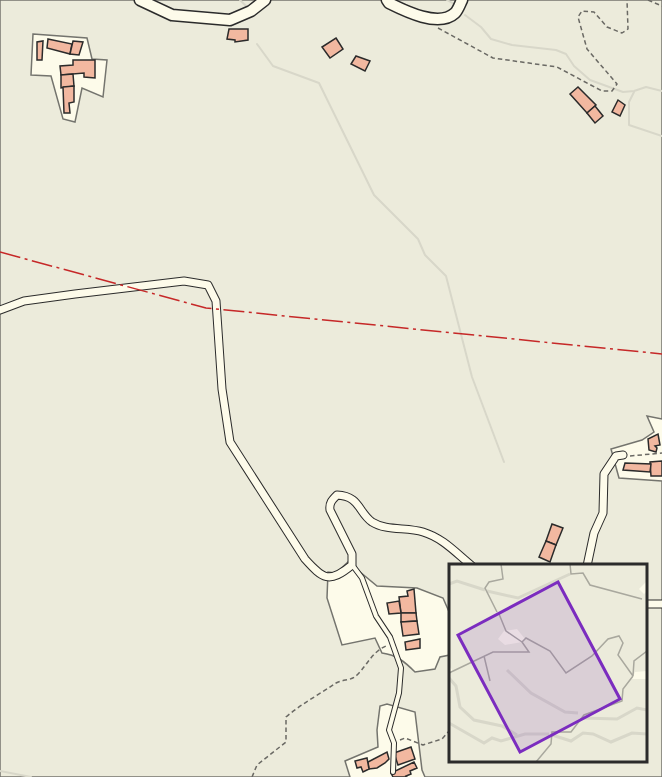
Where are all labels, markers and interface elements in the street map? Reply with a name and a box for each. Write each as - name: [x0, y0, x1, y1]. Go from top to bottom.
- inset map: [449, 564, 647, 762]

